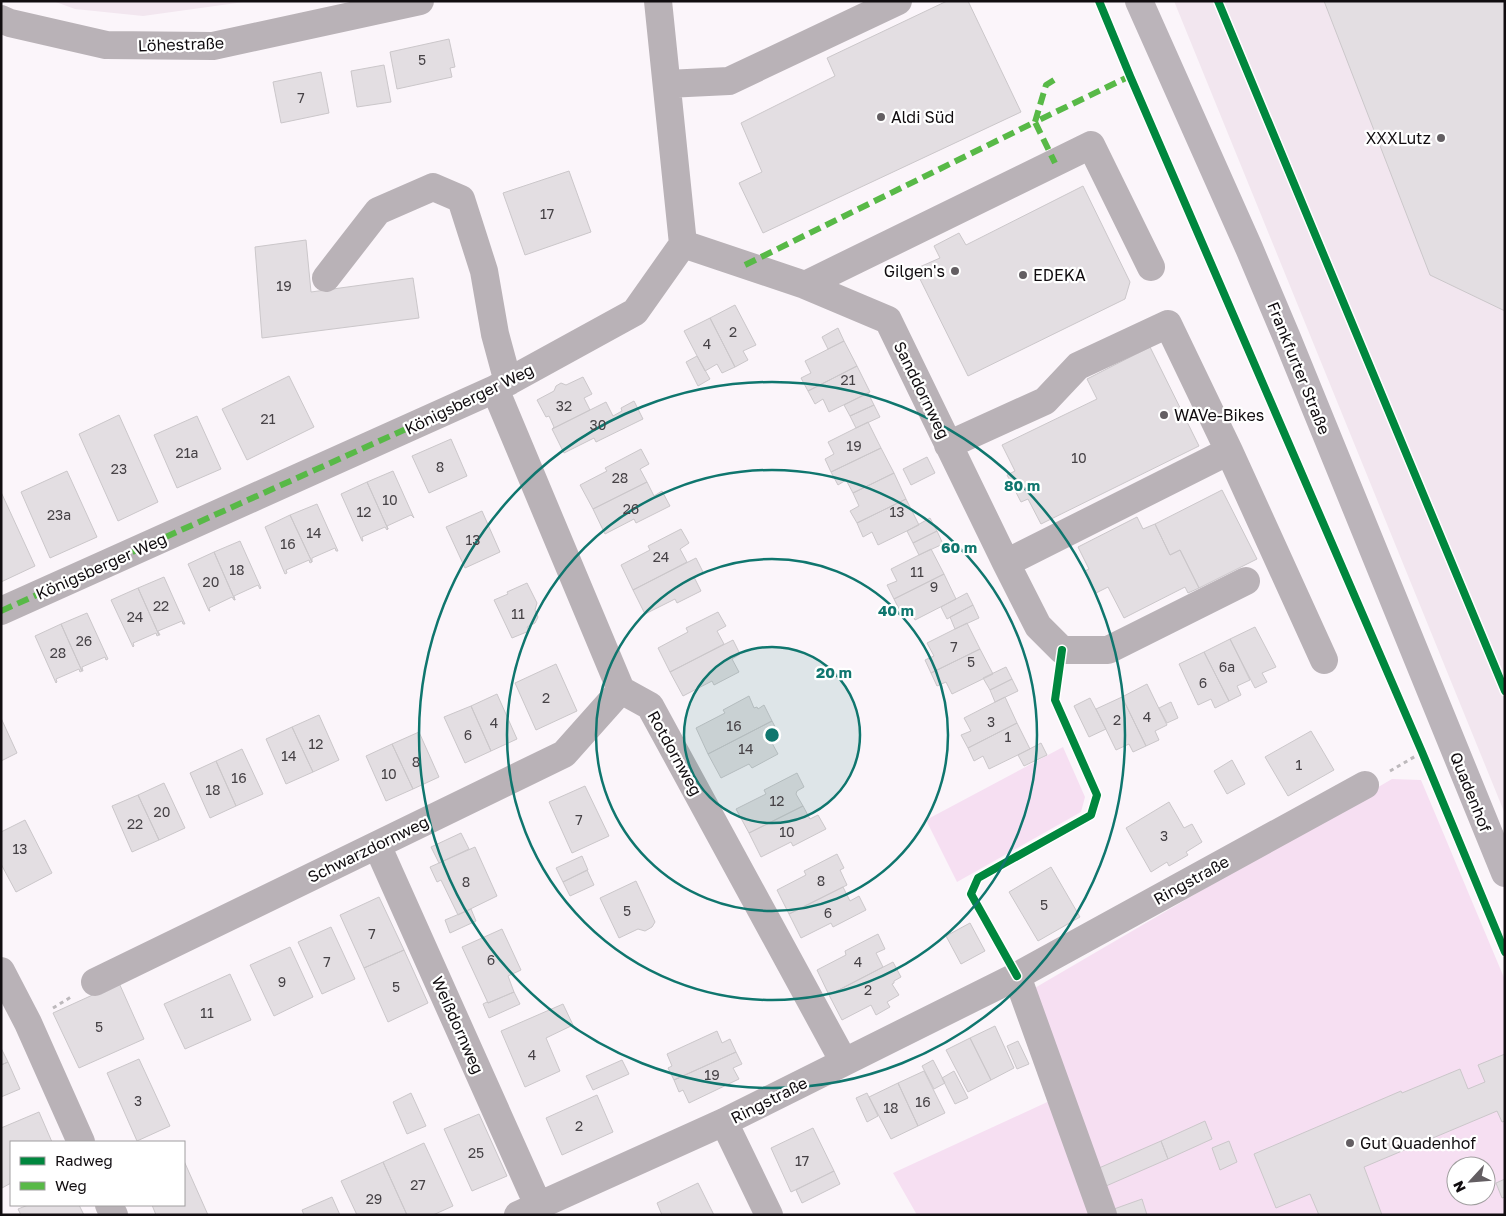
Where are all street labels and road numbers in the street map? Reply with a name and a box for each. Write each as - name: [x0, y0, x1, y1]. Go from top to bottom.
- street label: Löhestraße: [138, 33, 224, 55]
- street label: Frankfurter Straße: [1263, 299, 1335, 437]
- street label: Sanddornweg: [890, 338, 954, 442]
- street label: Königsberger Weg: [401, 359, 537, 439]
- street label: Königsberger Weg: [32, 528, 170, 604]
- street label: Rotdornweg: [643, 707, 707, 799]
- street label: Quadenhof: [1446, 749, 1496, 835]
- street label: Schwarzdornweg: [304, 811, 432, 887]
- street label: Ringstraße: [1150, 851, 1232, 909]
- street label: Weißdornweg: [428, 973, 488, 1077]
- street label: Ringstraße: [727, 1072, 811, 1128]

